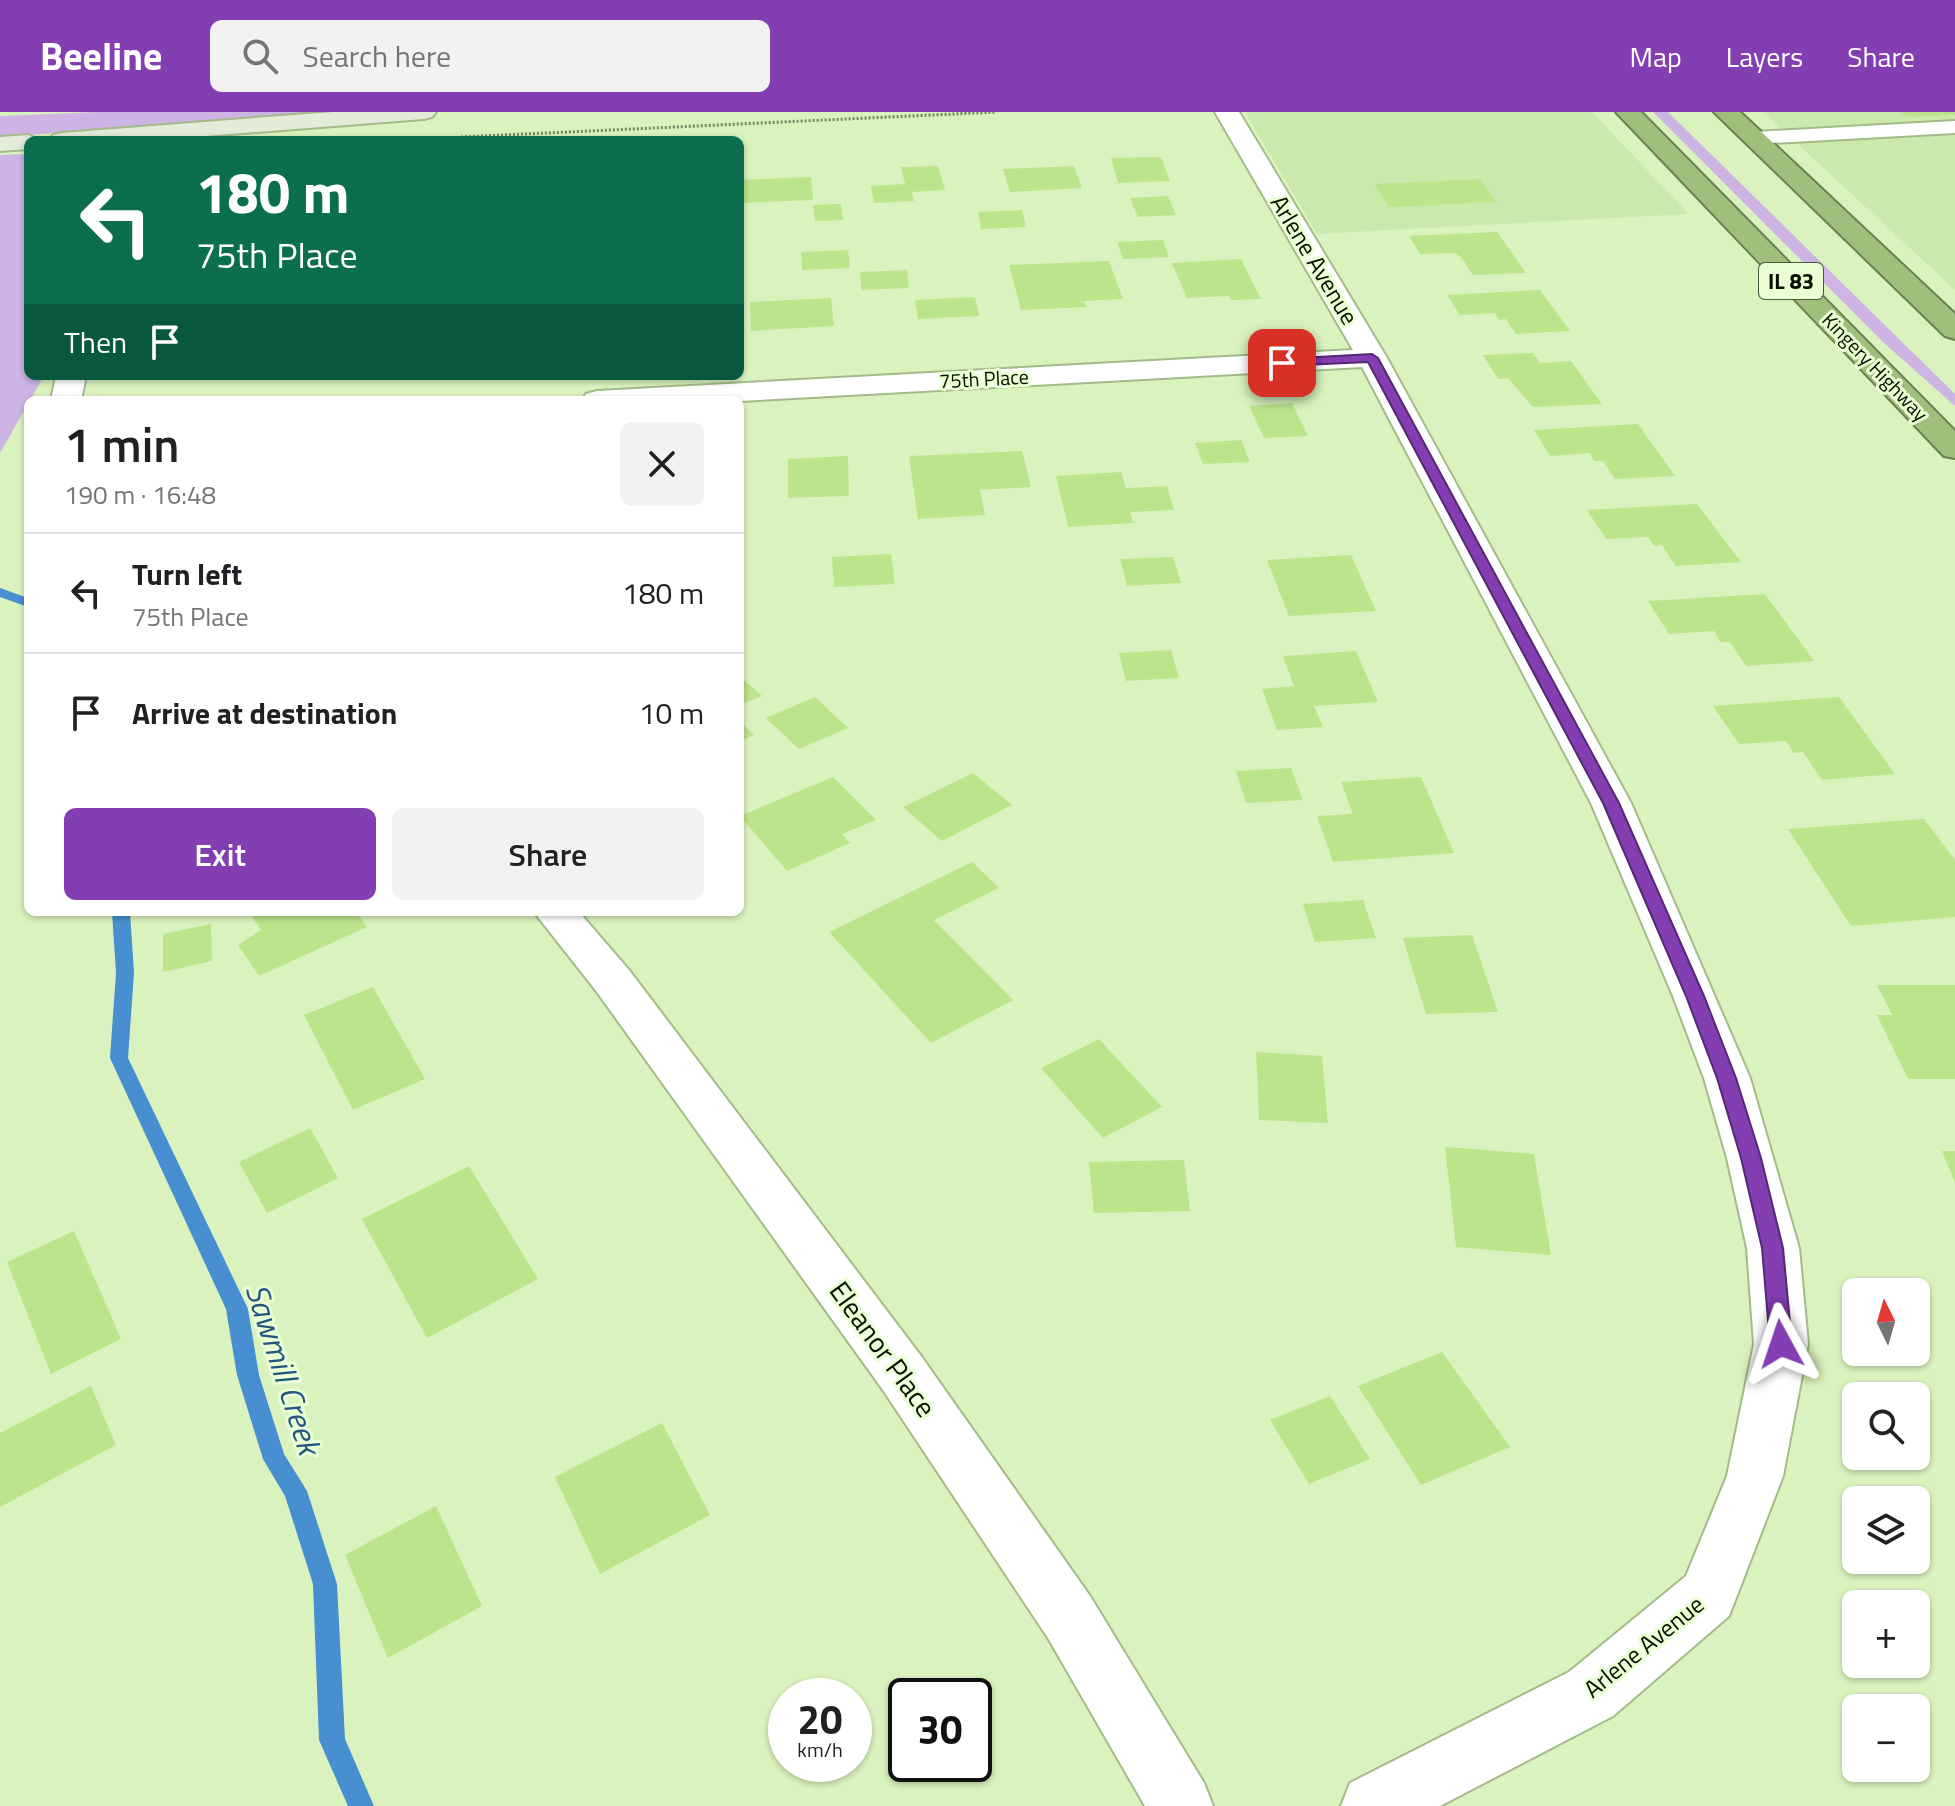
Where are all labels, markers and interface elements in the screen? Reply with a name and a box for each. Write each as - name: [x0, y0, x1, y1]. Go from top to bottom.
- search box: [210, 20, 770, 92]
- text: Beeline: [40, 27, 162, 85]
- text: Search here: [302, 33, 451, 79]
- icon: search: [238, 34, 282, 78]
- text: Map: [1629, 35, 1682, 78]
- text: Layers: [1726, 35, 1803, 78]
- text: Share: [1847, 35, 1915, 78]
- text: 180 m: [196, 150, 349, 235]
- icon: left: [64, 168, 168, 272]
- street label: Arlene Avenue: [1262, 188, 1368, 331]
- text: 75th Place: [196, 227, 358, 282]
- road number: IL 83: [1759, 263, 1823, 299]
- street label: Kingery Highway: [1815, 305, 1936, 429]
- text: Then: [64, 319, 127, 365]
- icon: arrive: [143, 320, 187, 364]
- pin: [1248, 329, 1316, 397]
- icon: arrive: [1260, 341, 1304, 385]
- street label: 75th Place: [938, 361, 1030, 396]
- text: 1 min: [64, 408, 179, 481]
- button: close: [620, 422, 704, 506]
- text: 190 m · 16:48: [64, 475, 216, 514]
- text: Turn left: [132, 551, 242, 597]
- text: 180 m: [622, 570, 704, 616]
- icon: left: [64, 571, 108, 615]
- text: 75th Place: [132, 597, 249, 636]
- text: Arrive at destination: [132, 690, 397, 736]
- text: 10 m: [639, 690, 704, 736]
- icon: arrive: [64, 691, 108, 735]
- button: Exit: [64, 808, 376, 900]
- button: Share: [392, 808, 704, 900]
- street label: Eleanor Place: [819, 1272, 948, 1426]
- water label: Sawmill Creek: [234, 1277, 335, 1464]
- north arrow: [1842, 1278, 1930, 1366]
- map controls: [1842, 1278, 1930, 1782]
- position arrow: [1739, 1302, 1823, 1386]
- button: search: [1842, 1382, 1930, 1470]
- button: layers: [1842, 1486, 1930, 1574]
- street label: Arlene Avenue: [1575, 1586, 1711, 1706]
- button: +: [1842, 1590, 1930, 1678]
- speed limit sign: 30: [888, 1678, 992, 1782]
- text: 20: [798, 1689, 842, 1750]
- button: −: [1842, 1694, 1930, 1782]
- text: km/h: [797, 1734, 843, 1765]

